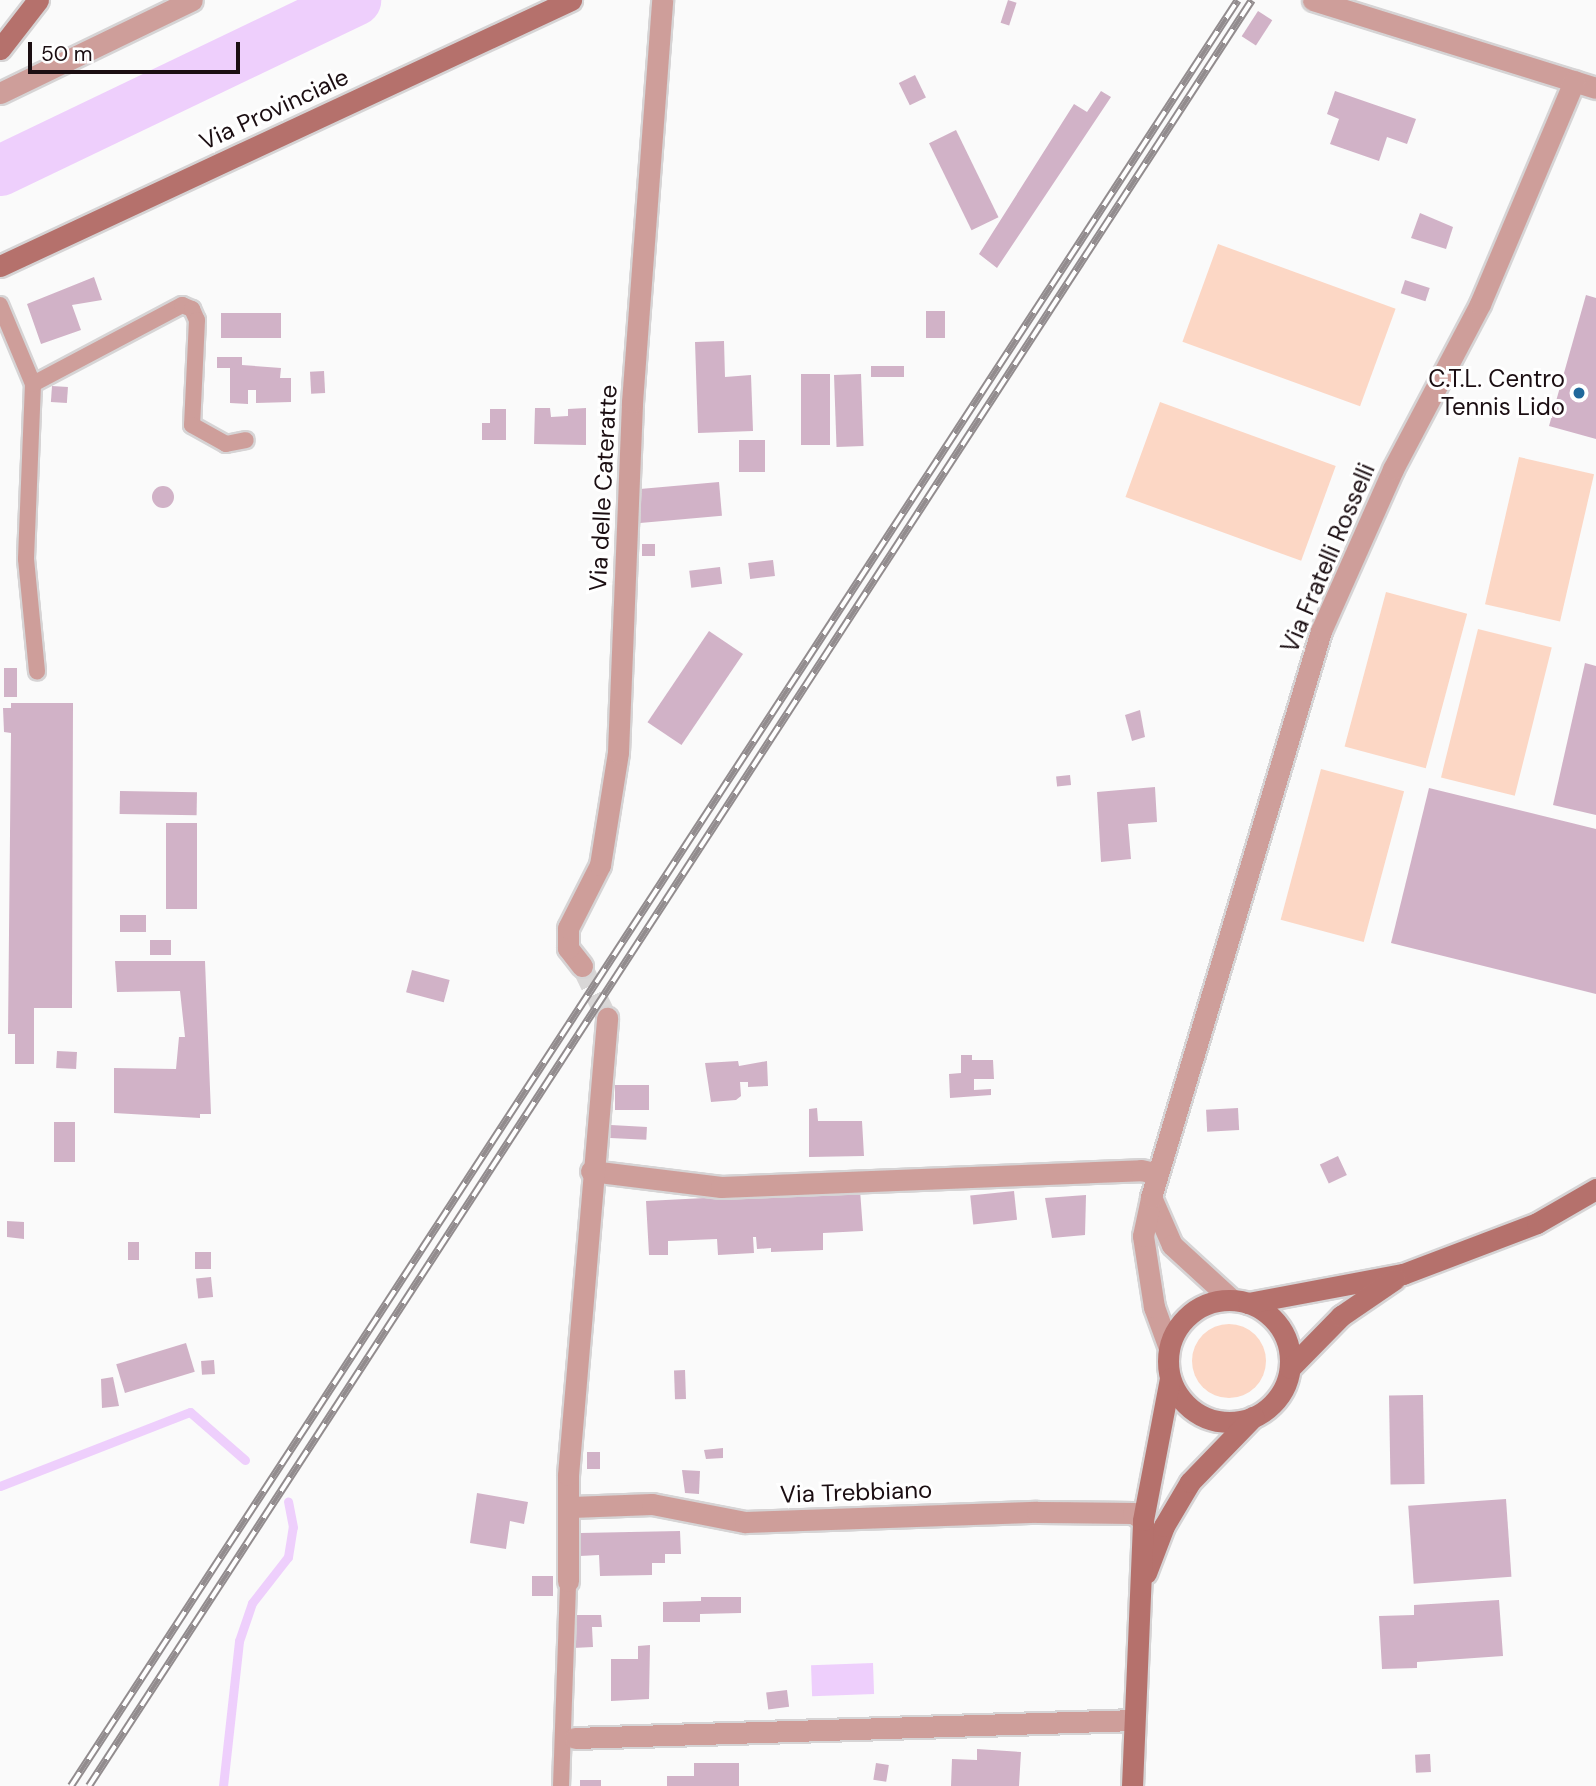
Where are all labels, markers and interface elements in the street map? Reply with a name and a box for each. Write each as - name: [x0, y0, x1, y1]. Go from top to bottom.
- scale bar: [32, 28, 243, 72]
- text: 50 m: [41, 40, 92, 68]
- street label: Via Provinciale: [195, 62, 353, 156]
- place label: C.T.L. Centro Tennis Lido: [1428, 365, 1565, 421]
- street label: Via delle Cateratte: [583, 384, 623, 592]
- marker: C.T.L. Centro Tennis Lido: [1571, 385, 1587, 401]
- street label: Via Fratelli Rosselli: [1275, 459, 1381, 657]
- street label: Via Trebbiano: [779, 1475, 933, 1509]

